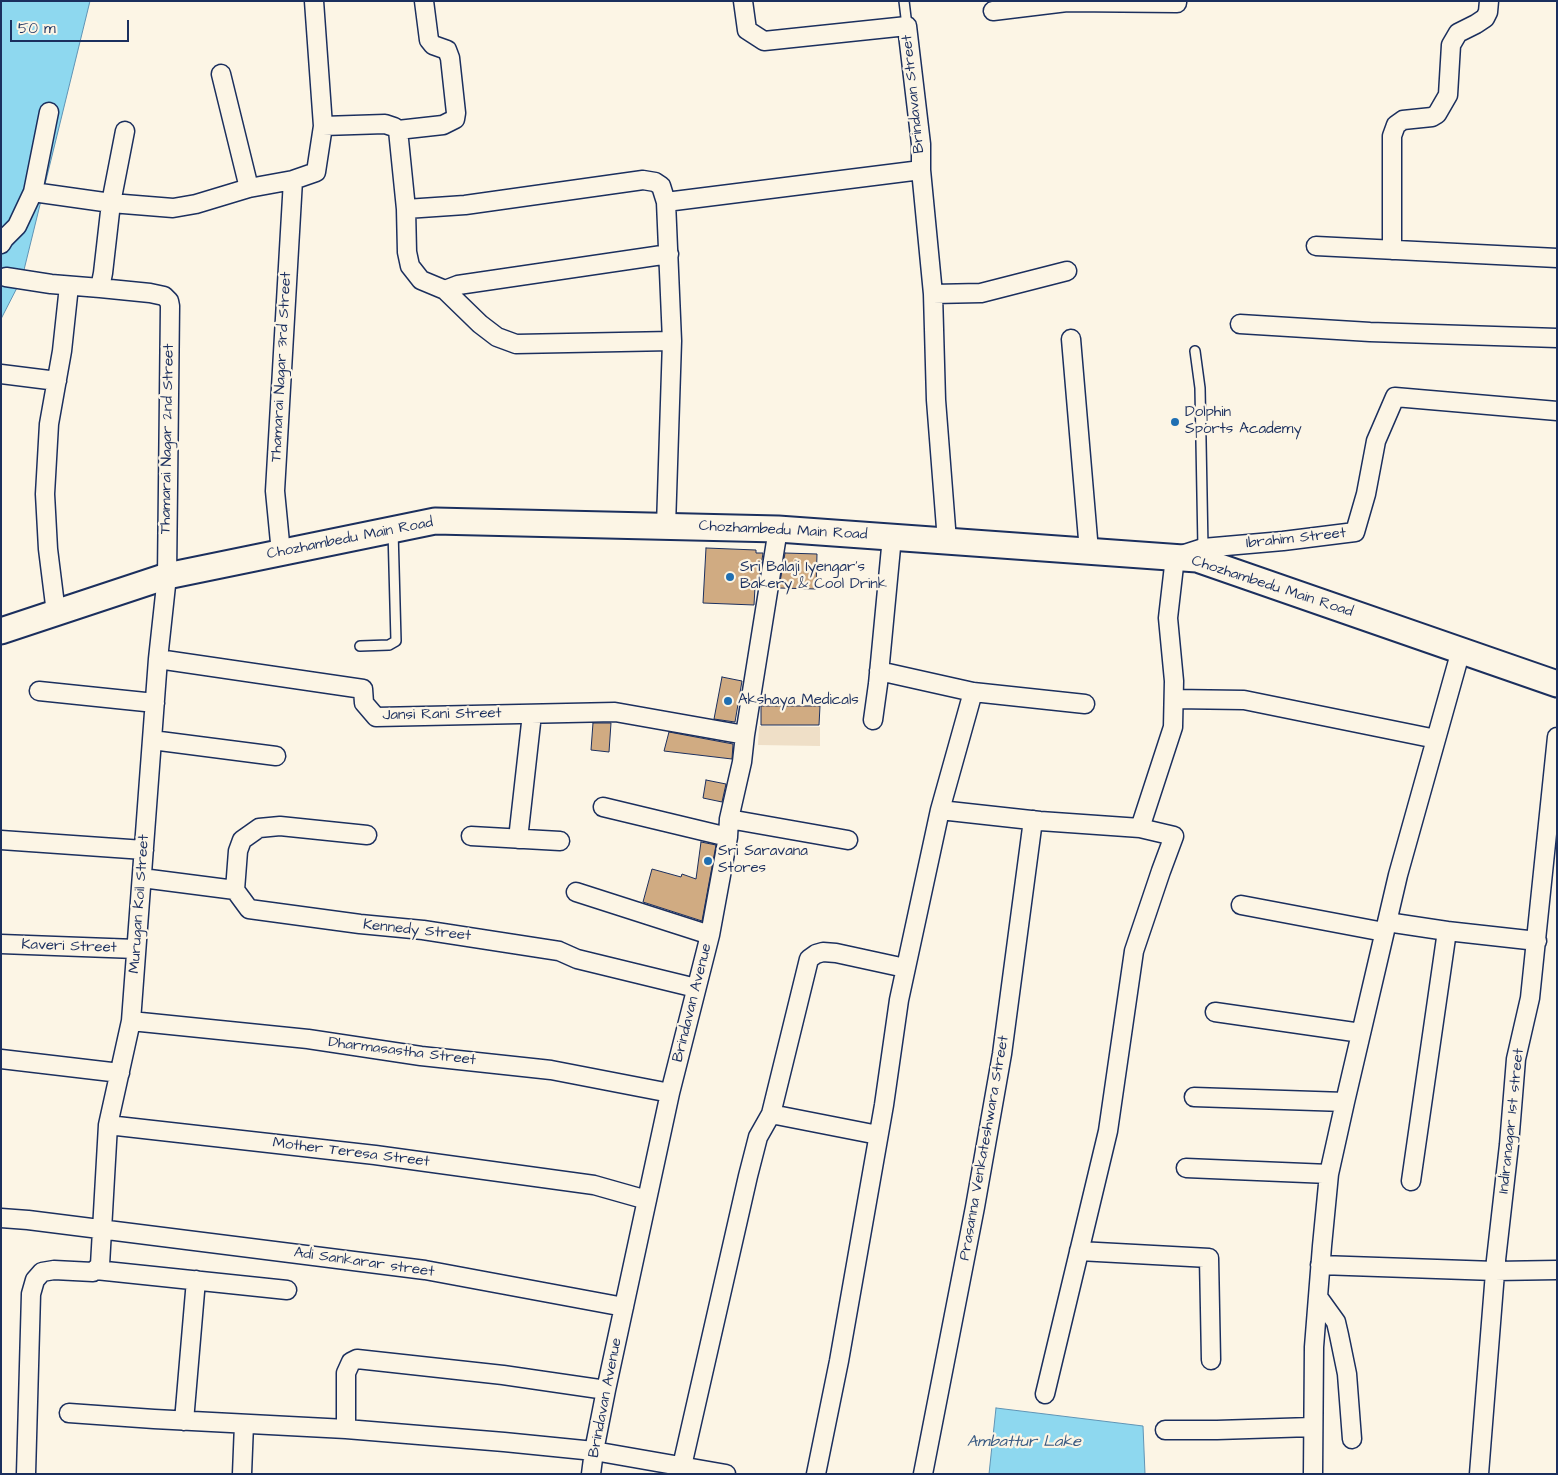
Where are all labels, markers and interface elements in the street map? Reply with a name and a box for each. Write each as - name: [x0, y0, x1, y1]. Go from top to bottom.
- scale bar: [12, 10, 131, 42]
- text: 50 m: [18, 18, 56, 39]
- street label: Brindavan Street: [899, 34, 929, 154]
- street label: Thamarai Nagar 3rd Street: [268, 271, 296, 463]
- street label: Thamarai Nagar 2nd Street: [157, 344, 179, 534]
- place label: Dolphin Sports Academy: [1185, 404, 1302, 439]
- marker: Dolphin Sports Academy: [1169, 416, 1181, 428]
- street label: Chozhambedu Main Road: [265, 514, 435, 564]
- street label: Chozhambedu Main Road: [698, 518, 868, 544]
- street label: Ibrahim Street: [1245, 525, 1347, 553]
- street label: Chozhambedu Main Road: [1189, 552, 1355, 622]
- place label: Sri Balaji Iyengar's Bakery & Cool Drink: [740, 559, 887, 594]
- marker: Sri Balaji Iyengar's Bakery & Cool Drink: [724, 571, 736, 583]
- place label: Akshaya Medicals: [738, 692, 859, 710]
- marker: Akshaya Medicals: [722, 695, 734, 707]
- street label: Jansi Rani Street: [382, 705, 502, 725]
- street label: Murugan Koil Street: [126, 834, 154, 974]
- place label: Sri Saravana Stores: [718, 843, 808, 878]
- marker: Sri Saravana Stores: [702, 855, 714, 867]
- street label: Kennedy Street: [362, 916, 472, 946]
- street label: Kaveri Street: [21, 936, 117, 958]
- street label: Brindavan Avenue: [670, 942, 716, 1064]
- street label: Dharmasastha Street: [327, 1034, 477, 1070]
- street label: Prasanna Venkateshwara Street: [956, 1034, 1014, 1262]
- street label: Indiranagar 1st street: [1495, 1047, 1529, 1195]
- street label: Mother Teresa Street: [271, 1134, 431, 1172]
- street label: Adi Sankarar street: [293, 1244, 435, 1282]
- street label: Brindavan Avenue: [586, 1337, 626, 1459]
- water label: Ambattur Lake: [967, 1433, 1081, 1453]

